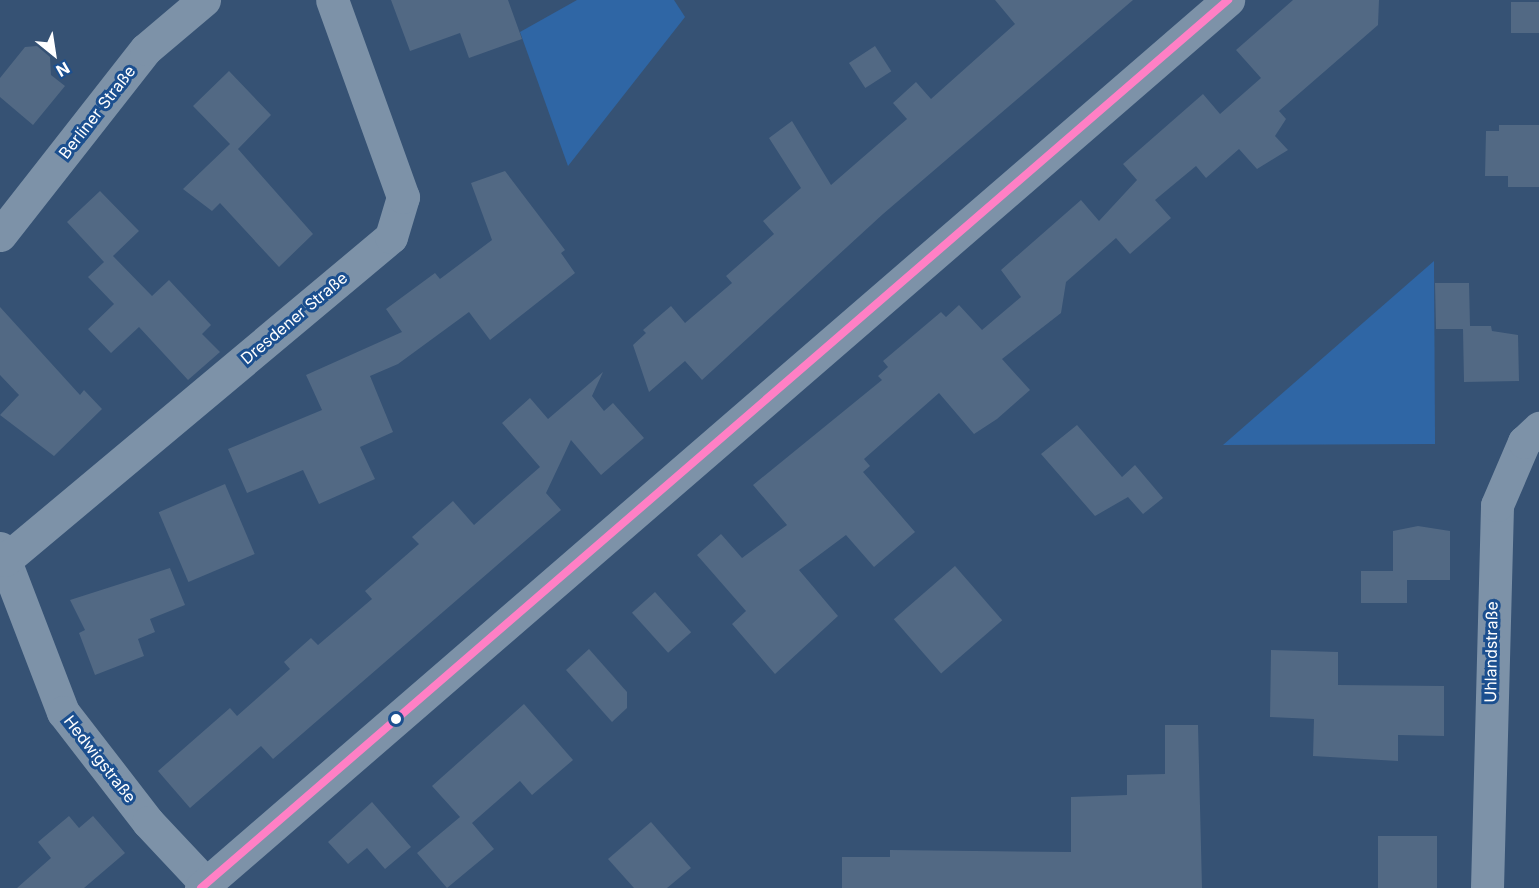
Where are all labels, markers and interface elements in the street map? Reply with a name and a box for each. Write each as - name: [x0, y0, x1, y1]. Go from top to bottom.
- north arrow: [24, 24, 84, 84]
- text: N: [53, 58, 73, 81]
- street label: Berliner Straße: [55, 62, 139, 162]
- street label: Dresdener Straße: [237, 268, 351, 368]
- street label: Uhlandstraße: [1481, 601, 1501, 703]
- street label: Hedwigstraße: [60, 711, 140, 807]
- unlabelled marker: [390, 713, 402, 725]

